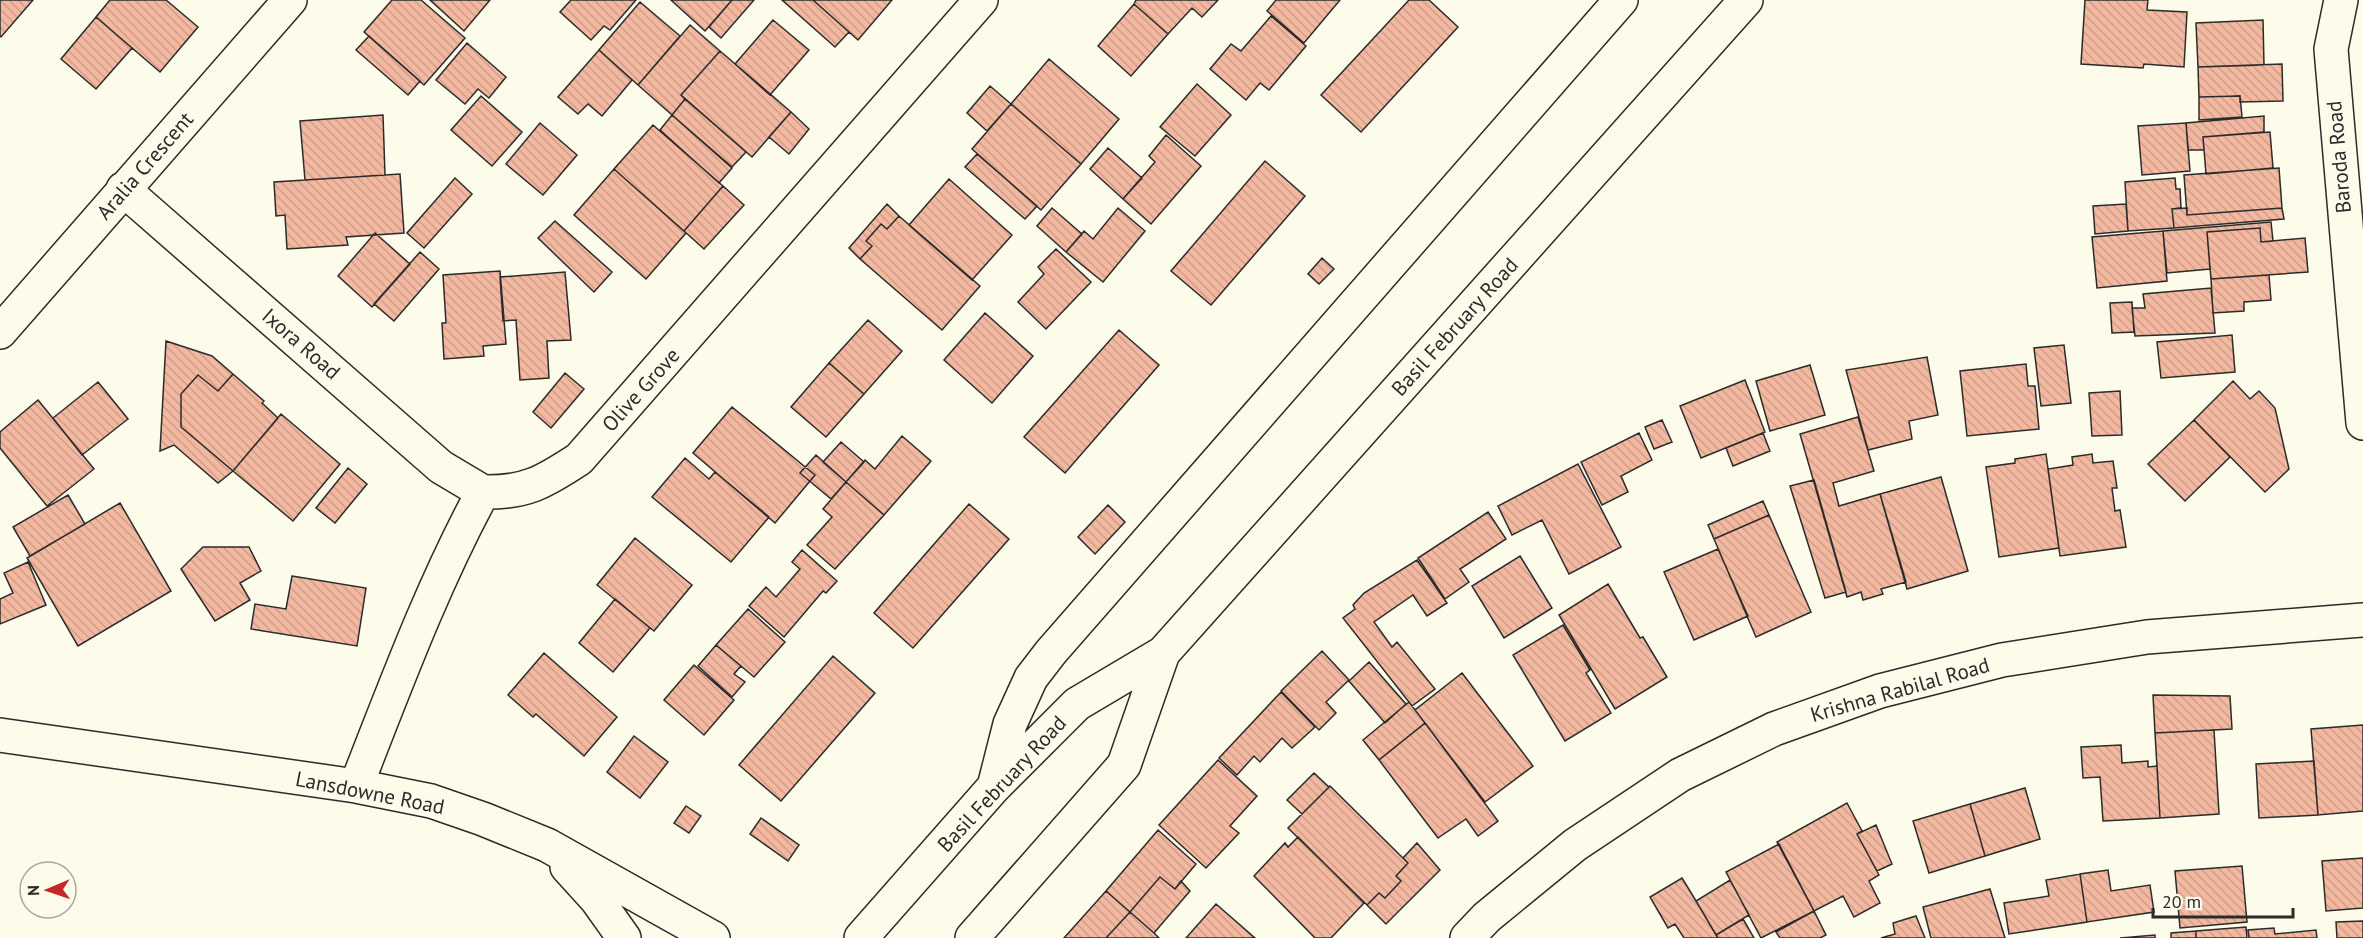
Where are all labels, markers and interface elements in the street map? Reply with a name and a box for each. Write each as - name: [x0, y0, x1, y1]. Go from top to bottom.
- street label: Baroda Road: [2320, 100, 2357, 214]
- street label: Aralia Crescent: [90, 106, 199, 225]
- street label: Basil February Road: [1385, 252, 1524, 401]
- street label: Ixora Road: [257, 302, 346, 385]
- street label: Olive Grove: [596, 342, 685, 437]
- street label: Krishna Rabilal Road: [1807, 651, 1993, 728]
- street label: Basil February Road: [931, 710, 1072, 858]
- street label: Lansdowne Road: [293, 765, 447, 820]
- north arrow: [18, 860, 78, 920]
- scale bar: [2153, 881, 2292, 919]
- text: N: [23, 885, 43, 896]
- text: 20 m: [2162, 890, 2201, 913]

